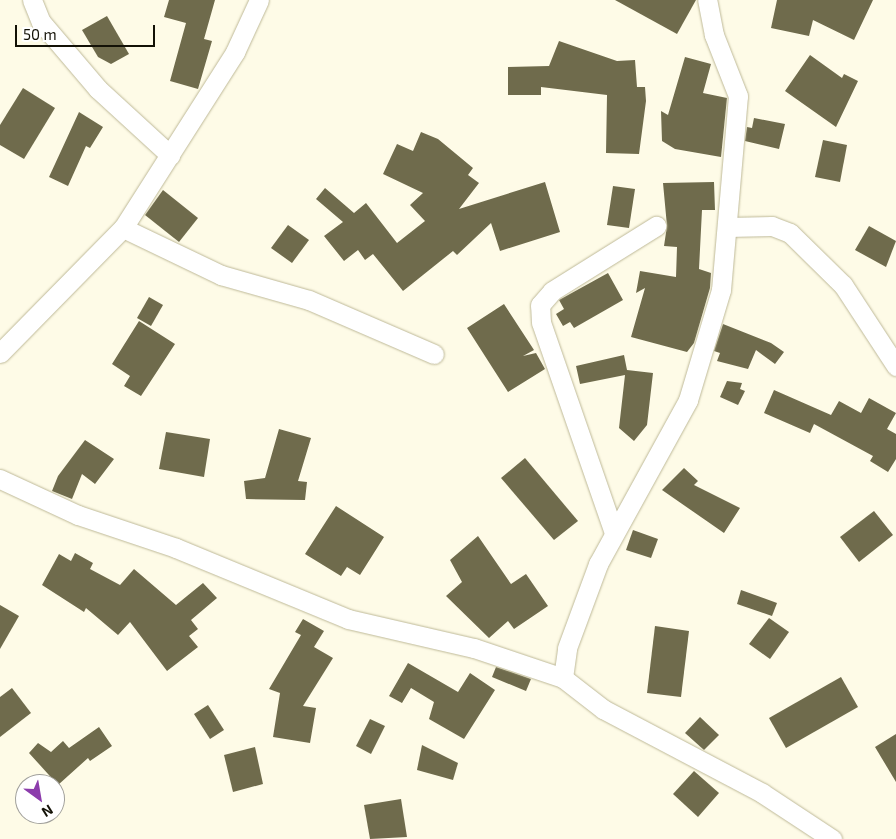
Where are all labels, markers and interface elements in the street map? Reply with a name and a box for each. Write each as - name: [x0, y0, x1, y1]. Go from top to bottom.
- scale bar: [18, 15, 158, 47]
- text: 50 m: [23, 25, 57, 43]
- north arrow: [15, 774, 65, 824]
- text: N: [39, 801, 56, 821]

